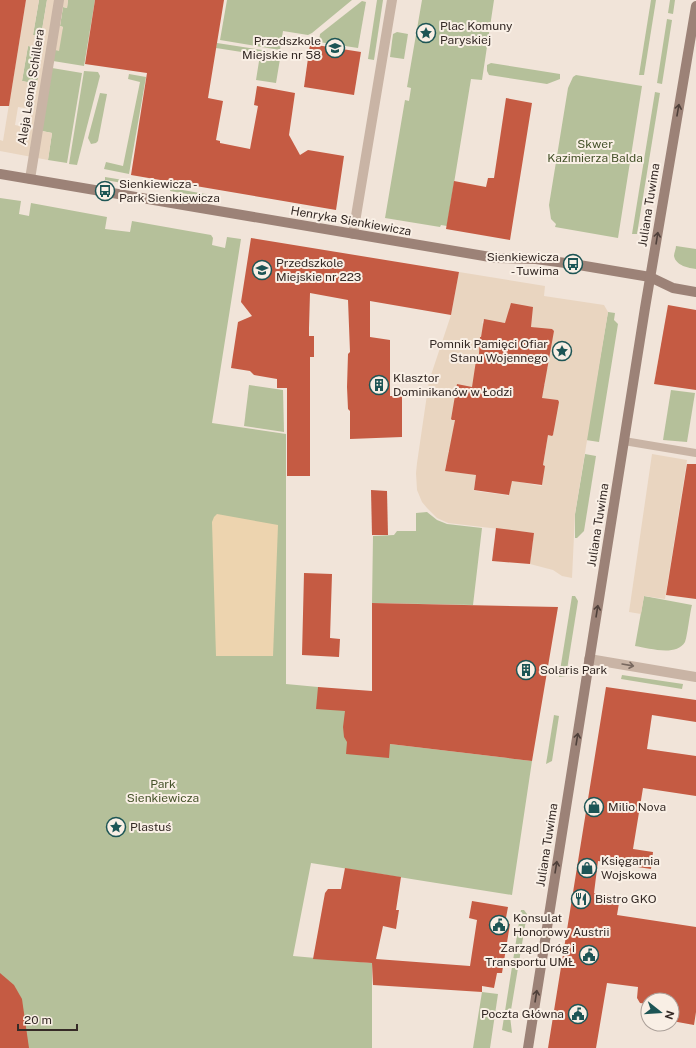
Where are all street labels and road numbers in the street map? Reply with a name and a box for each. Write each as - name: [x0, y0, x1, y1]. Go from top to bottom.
- street label: Aleja Leona Schillera: [15, 28, 47, 146]
- street label: Juliana Tuwima: [636, 162, 662, 248]
- street label: Henryka Sienkiewicza: [289, 203, 413, 239]
- street label: Juliana Tuwima: [585, 482, 611, 568]
- street label: Juliana Tuwima: [534, 802, 560, 888]

